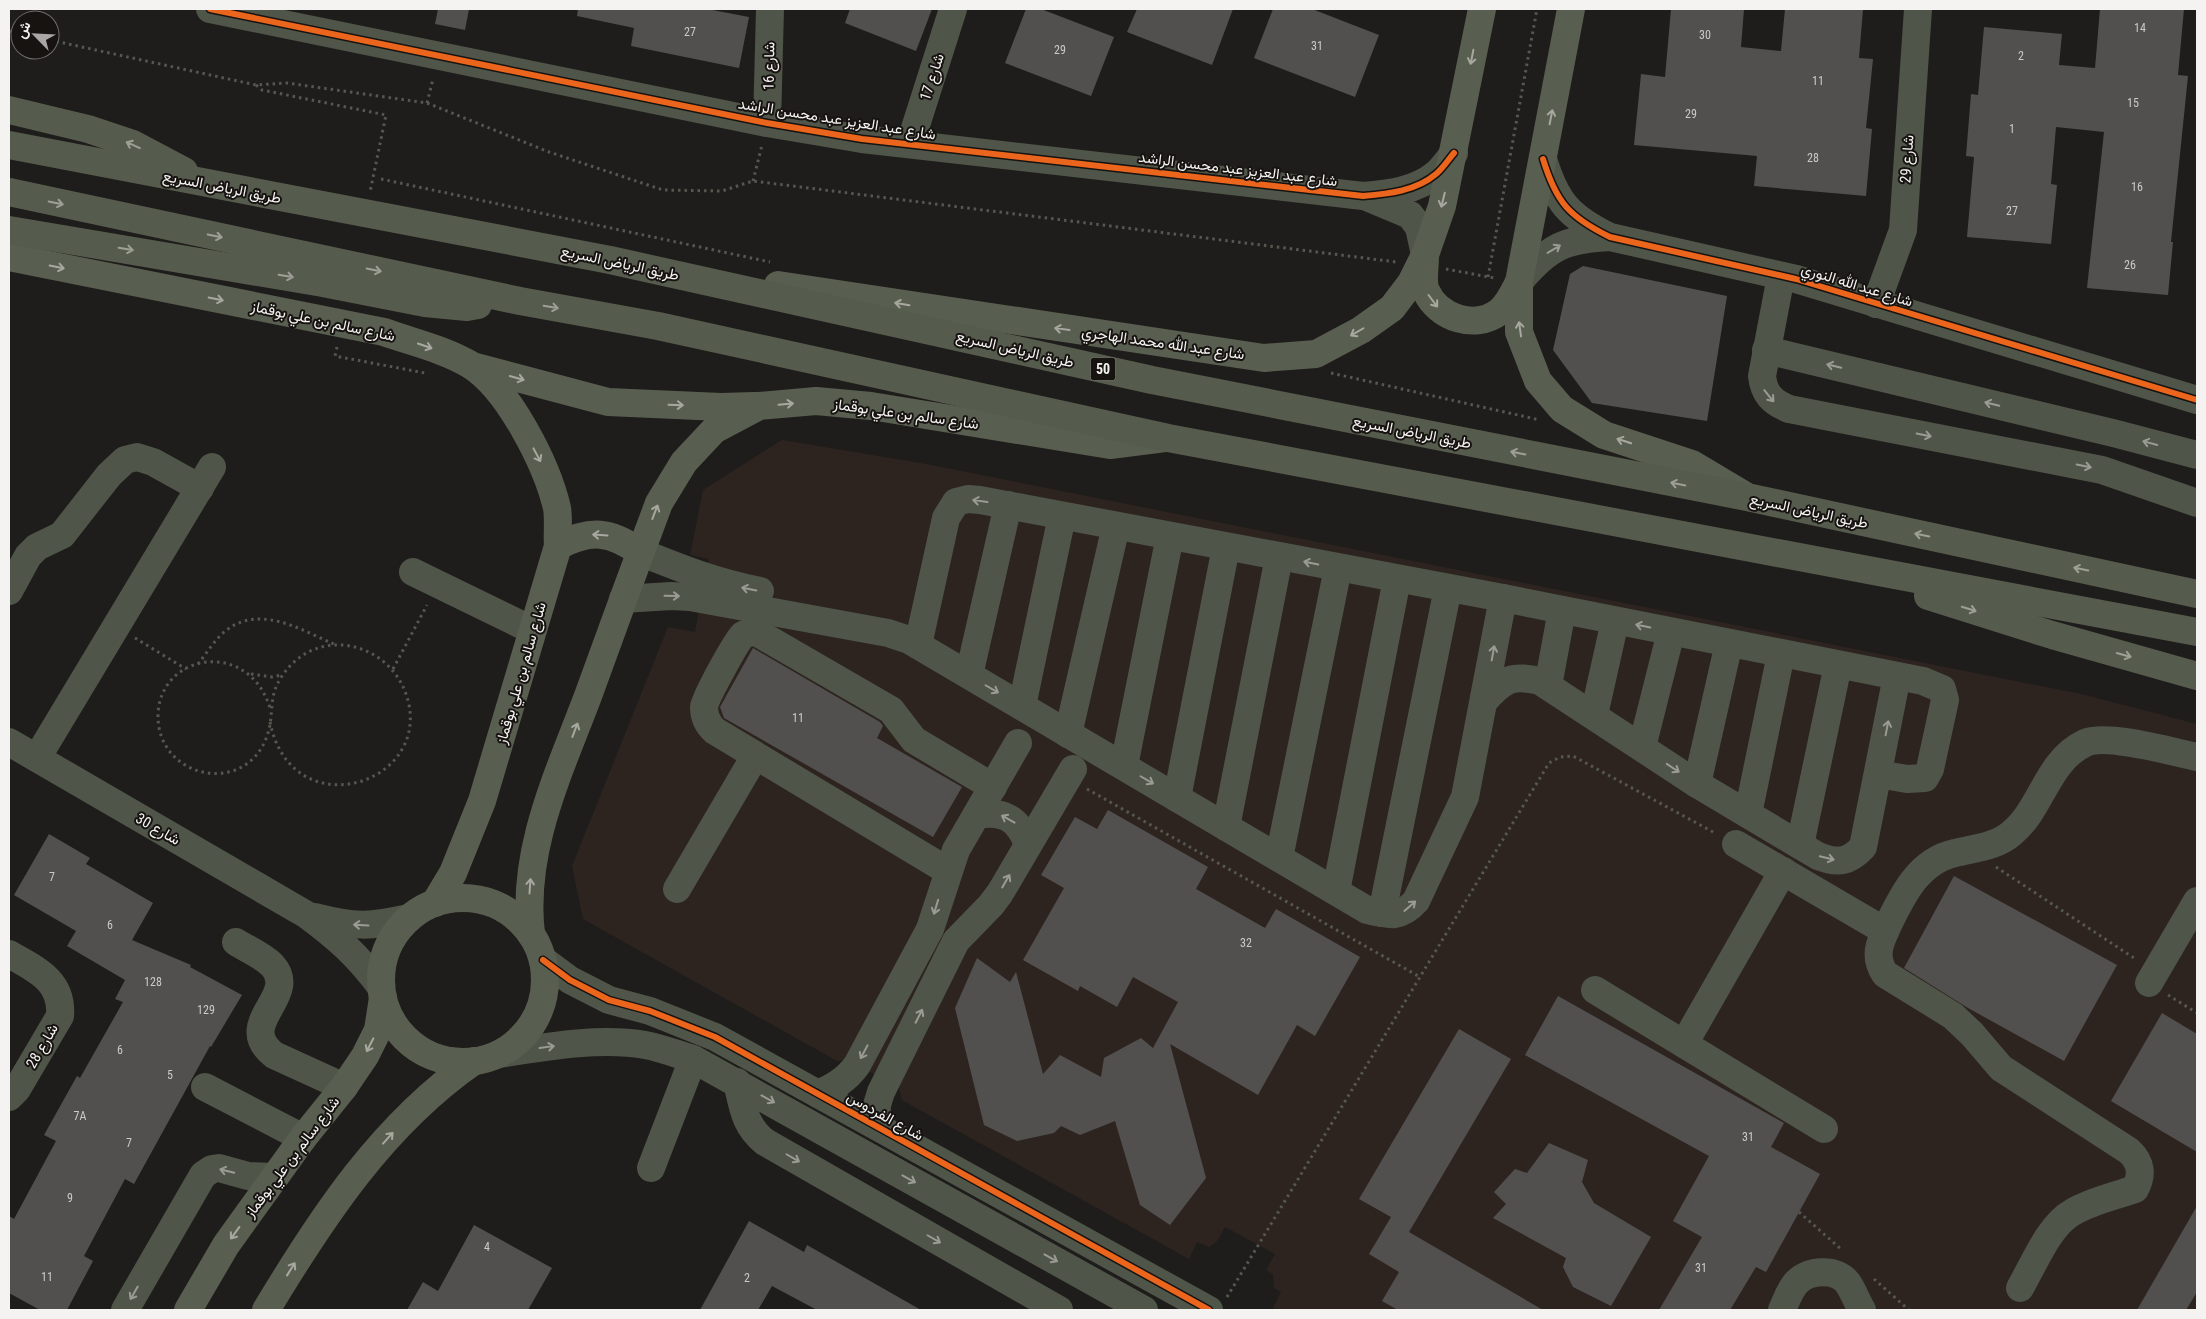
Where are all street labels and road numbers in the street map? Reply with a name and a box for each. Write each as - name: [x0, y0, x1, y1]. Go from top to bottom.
- street label: شارع 16: [760, 41, 780, 90]
- street label: شارع 17: [916, 51, 950, 103]
- street label: شارع عبد العزيز عبد محسن الراشد: [736, 94, 937, 146]
- street label: شارع 29: [1896, 134, 1920, 184]
- street label: شارع عبد العزيز عبد محسن الراشد: [1137, 148, 1339, 192]
- street label: طريق الرياض السريع: [161, 167, 283, 209]
- street label: طريق الرياض السريع: [559, 242, 681, 286]
- street label: شارع عبد الله النوري: [1798, 259, 1915, 314]
- street label: شارع سالم بن علي بوقماز: [248, 297, 397, 349]
- street label: شارع عبد الله محمد الهاجري: [1080, 323, 1246, 367]
- street label: طريق الرياض السريع: [954, 327, 1076, 373]
- road number: 50: [1090, 358, 1116, 380]
- street label: شارع سالم بن علي بوقماز: [831, 395, 980, 437]
- street label: طريق الرياض السريع: [1351, 412, 1473, 454]
- street label: طريق الرياض السريع: [1748, 490, 1870, 534]
- street label: شارع سالم بن علي بوقماز: [492, 600, 554, 748]
- street label: شارع 30: [132, 809, 184, 851]
- street label: شارع 28: [22, 1020, 64, 1072]
- street label: شارع الفردوس: [842, 1088, 927, 1146]
- street label: شارع سالم بن علي بوقماز: [240, 1093, 347, 1224]

